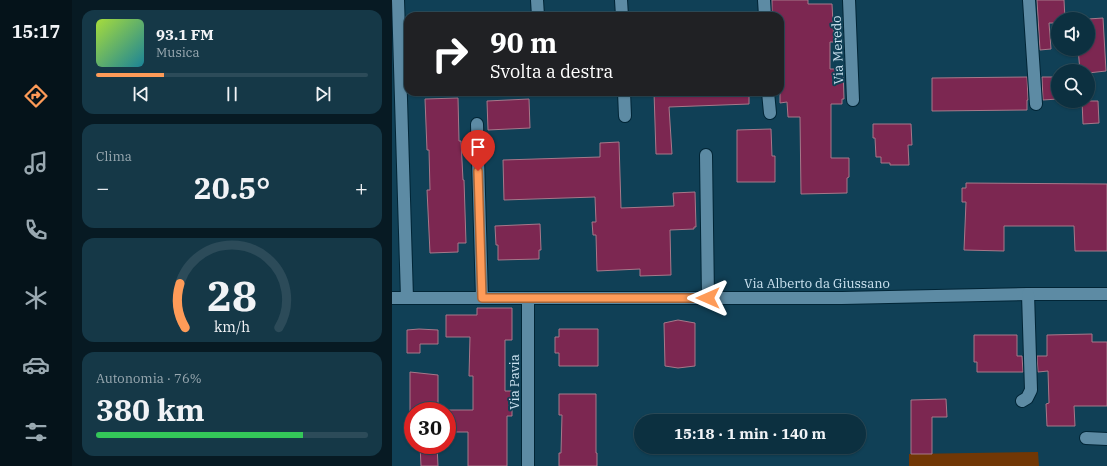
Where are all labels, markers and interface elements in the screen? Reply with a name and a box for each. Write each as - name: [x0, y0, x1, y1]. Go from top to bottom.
- map controls: [1051, 12, 1095, 108]
- button: sound: [1051, 12, 1095, 56]
- street label: Via Meredo: [828, 15, 847, 85]
- text: 15:17: [12, 20, 60, 43]
- text: 90 m: [490, 24, 557, 61]
- text: 93.1 FM: [156, 25, 214, 44]
- icon: right: [424, 28, 476, 80]
- text: Musica: [156, 44, 200, 61]
- text: Svolta a destra: [490, 60, 613, 83]
- button: search: [1051, 64, 1095, 108]
- icon: directions: [22, 82, 50, 110]
- icon: previous: [130, 83, 152, 105]
- icon: pause: [221, 83, 243, 105]
- icon: next: [312, 83, 334, 105]
- pin: [461, 130, 495, 171]
- icon: arrive: [467, 136, 489, 158]
- text: Clima: [96, 148, 132, 165]
- icon: music: [22, 149, 50, 177]
- text: 20.5°: [194, 168, 270, 207]
- text: −: [96, 173, 109, 202]
- text: +: [355, 173, 368, 202]
- icon: phone: [22, 216, 50, 244]
- text: 28: [207, 268, 257, 322]
- street label: Via Alberto da Giussano: [744, 275, 890, 292]
- position arrow: [687, 277, 729, 319]
- icon: climate: [22, 284, 50, 312]
- text: km/h: [214, 317, 250, 336]
- icon: car: [22, 351, 50, 379]
- street label: Via Pavia: [506, 354, 523, 410]
- text: Autonomia · 76%: [96, 370, 202, 387]
- text: 380 km: [96, 390, 205, 429]
- speed limit sign: 30: [404, 402, 456, 454]
- icon: filters: [22, 418, 50, 446]
- text: 15:18 · 1 min · 140 m: [674, 424, 826, 443]

